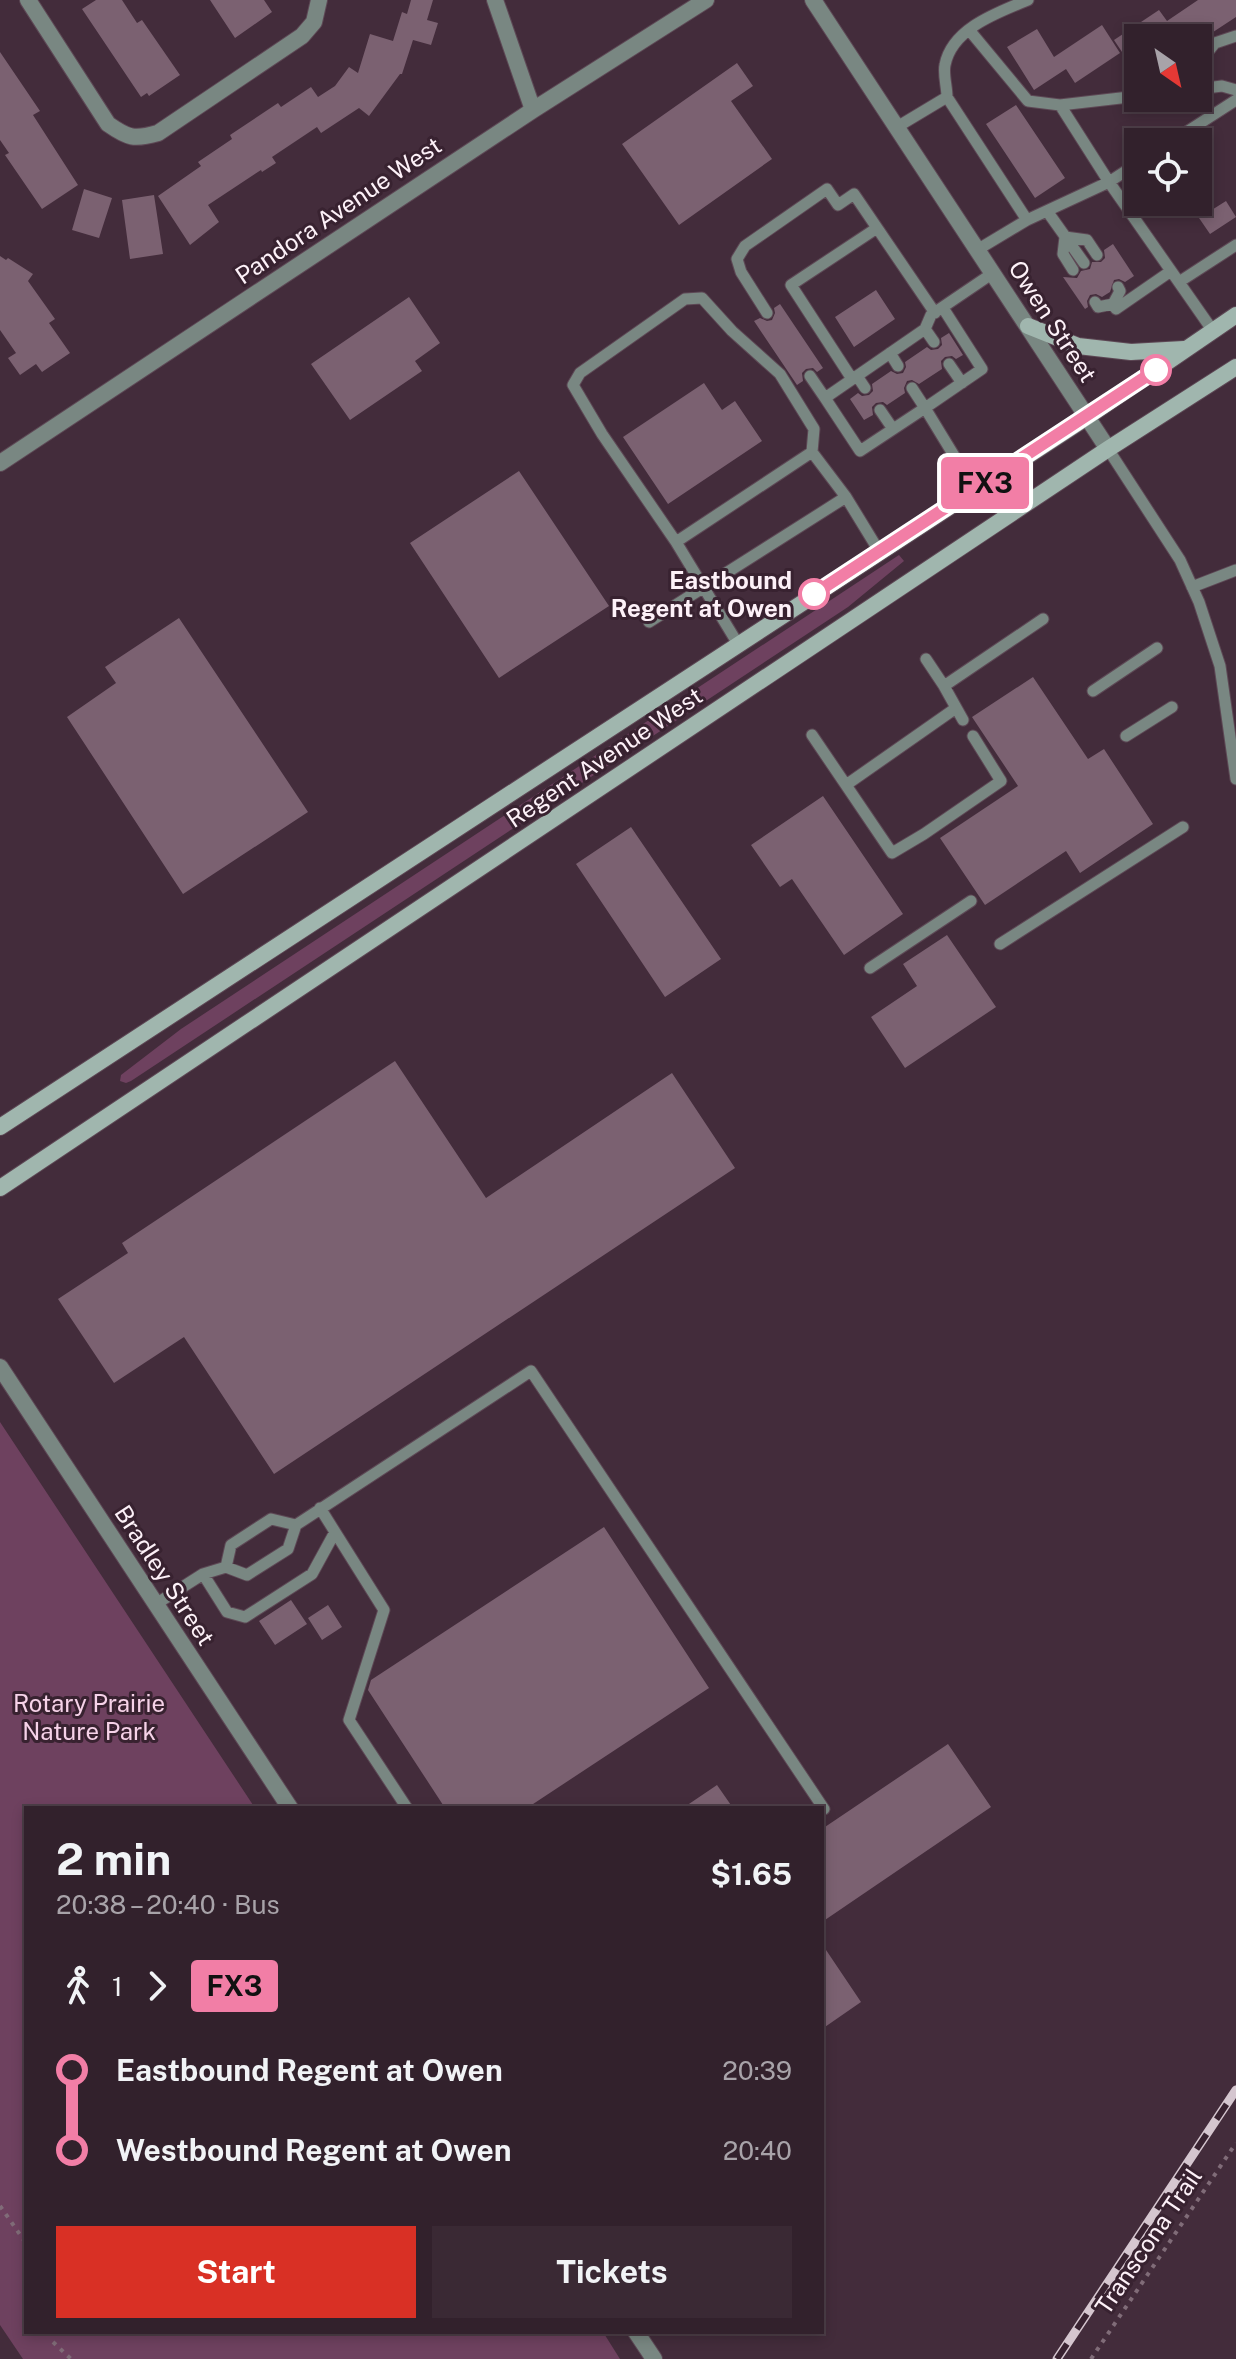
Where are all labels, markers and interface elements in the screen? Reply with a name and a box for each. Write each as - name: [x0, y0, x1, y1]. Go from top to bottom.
- north arrow: [1124, 24, 1212, 112]
- map controls: [1124, 24, 1212, 216]
- button: locate: [1124, 128, 1212, 216]
- street label: Pandora Avenue West: [230, 131, 446, 289]
- street label: Owen Street: [1003, 255, 1103, 387]
- unlabelled marker: [1141, 355, 1171, 385]
- line badge: FX3: [939, 457, 1031, 509]
- text: FX3: [957, 466, 1013, 499]
- place label: Eastbound Regent at Owen: [611, 566, 792, 622]
- marker: Eastbound Regent at Owen: [799, 579, 829, 609]
- street label: Regent Avenue West: [501, 681, 707, 833]
- street label: Bradley Street: [109, 1500, 221, 1650]
- park label: Rotary Prairie Nature Park: [13, 1689, 165, 1745]
- text: 2 min: [56, 1833, 171, 1885]
- text: $1.65: [711, 1856, 792, 1892]
- text: 20:38 – 20:40 · Bus: [56, 1889, 280, 1920]
- icon: walk: [56, 1964, 100, 2008]
- icon: forward: [135, 1964, 179, 2008]
- text: FX3: [207, 1969, 262, 2002]
- text: 1: [112, 1971, 123, 2002]
- text: Eastbound Regent at Owen: [116, 2052, 503, 2088]
- text: 20:39: [722, 2055, 792, 2086]
- text: Westbound Regent at Owen: [116, 2132, 512, 2168]
- text: 20:40: [723, 2135, 792, 2166]
- street label: Transcona Trail: [1089, 2163, 1207, 2319]
- button: Start: [56, 2226, 416, 2318]
- button: Tickets: [432, 2226, 792, 2318]

